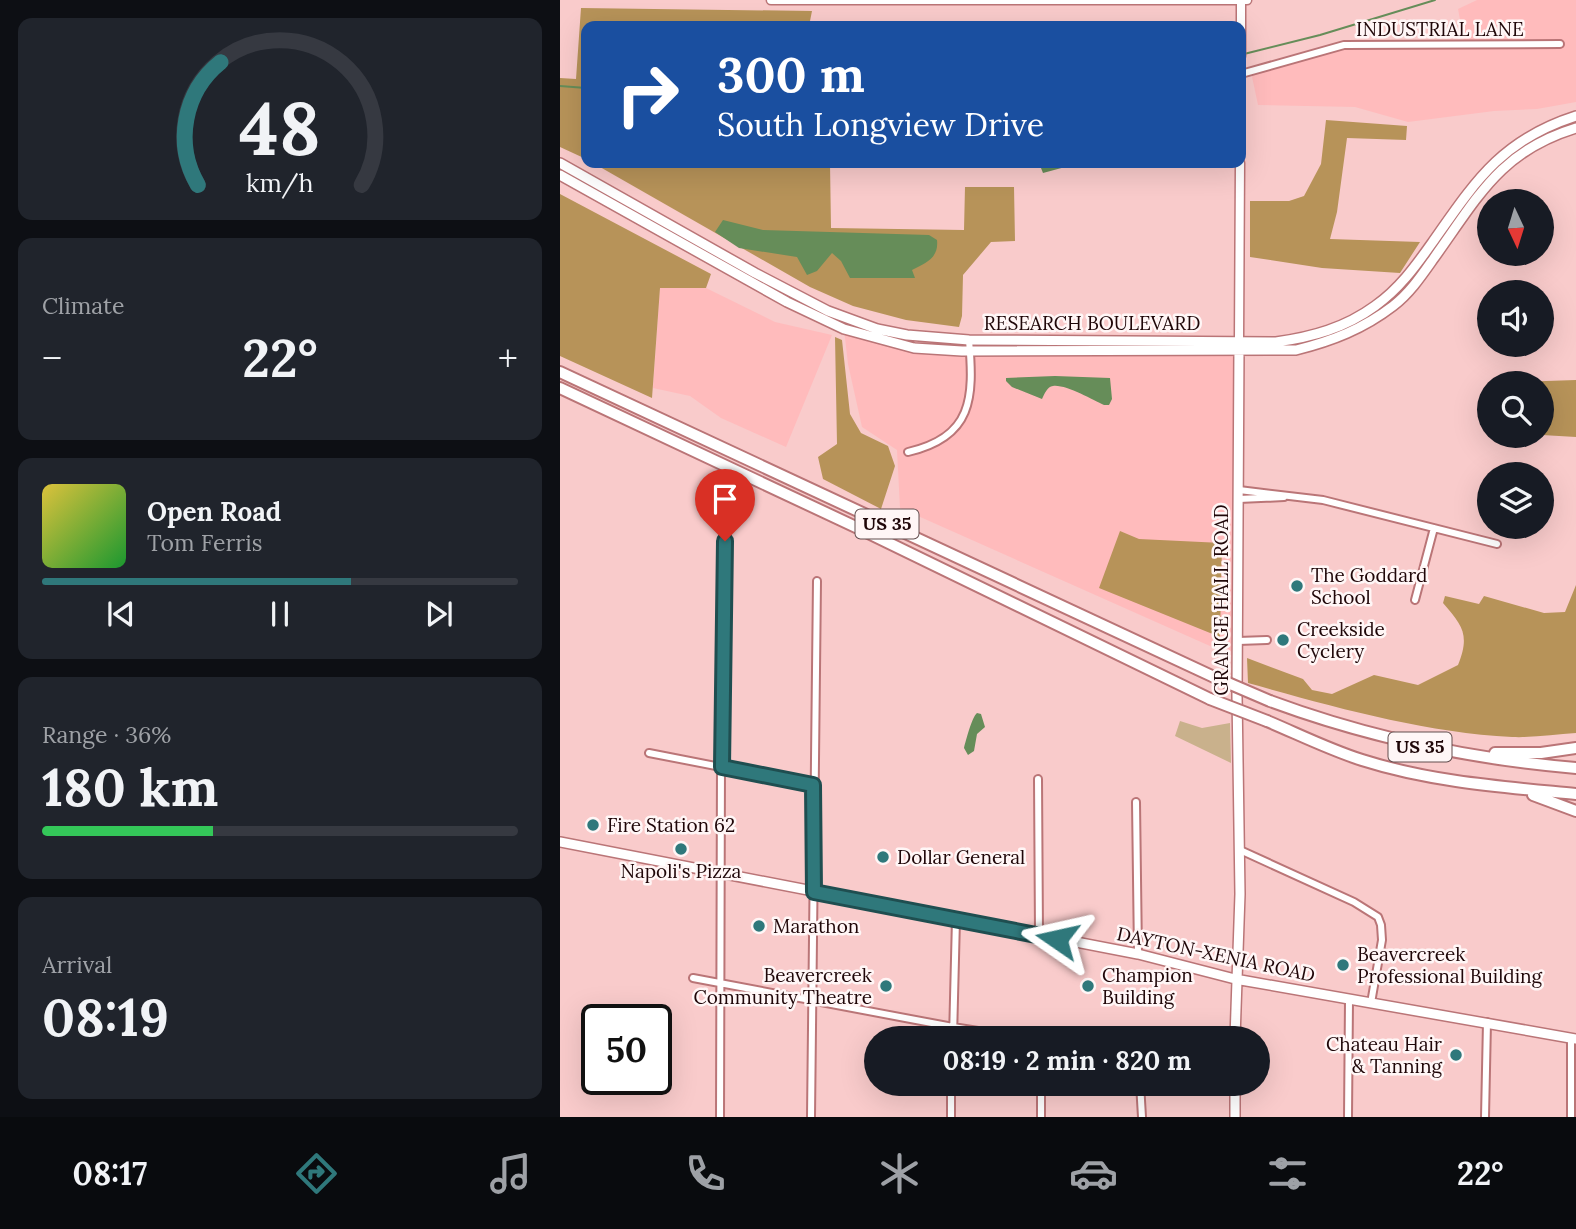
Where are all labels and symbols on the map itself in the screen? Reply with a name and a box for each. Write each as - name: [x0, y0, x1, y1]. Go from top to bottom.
- street label: INDUSTRIAL LANE: [1356, 17, 1524, 41]
- north arrow: [1477, 189, 1554, 266]
- street label: RESEARCH BOULEVARD: [984, 311, 1200, 335]
- pin: [695, 469, 755, 541]
- street label: GRANGE HALL ROAD: [1209, 504, 1233, 696]
- road number: US 35: [856, 510, 918, 538]
- place label: The Goddard School: [1311, 563, 1427, 609]
- marker: The Goddard School: [1289, 578, 1305, 594]
- place label: Creekside Cyclery: [1297, 617, 1385, 663]
- marker: Creekside Cyclery: [1275, 632, 1291, 648]
- road number: US 35: [1388, 732, 1452, 762]
- place label: Fire Station 62: [607, 813, 735, 837]
- marker: Fire Station 62: [585, 817, 601, 833]
- marker: Napoli's Pizza: [673, 841, 689, 857]
- place label: Dollar General: [897, 845, 1025, 869]
- marker: Dollar General: [875, 849, 891, 865]
- place label: Napoli's Pizza: [621, 859, 742, 883]
- position arrow: [1020, 902, 1094, 976]
- place label: Marathon: [773, 914, 859, 938]
- marker: Marathon: [751, 918, 767, 934]
- street label: DAYTON-XENIA ROAD: [1115, 921, 1317, 987]
- place label: Beavercreek Professional Building: [1357, 942, 1543, 988]
- marker: Beavercreek Professional Building: [1335, 957, 1351, 973]
- place label: Beavercreek Community Theatre: [693, 963, 873, 1009]
- place label: Champion Building: [1102, 963, 1193, 1009]
- marker: Beavercreek Community Theatre: [878, 978, 894, 994]
- marker: Champion Building: [1080, 978, 1096, 994]
- speed limit sign: 50: [581, 1004, 672, 1095]
- place label: Chateau Hair & Tanning: [1326, 1032, 1443, 1078]
- marker: Chateau Hair & Tanning: [1448, 1047, 1464, 1063]

